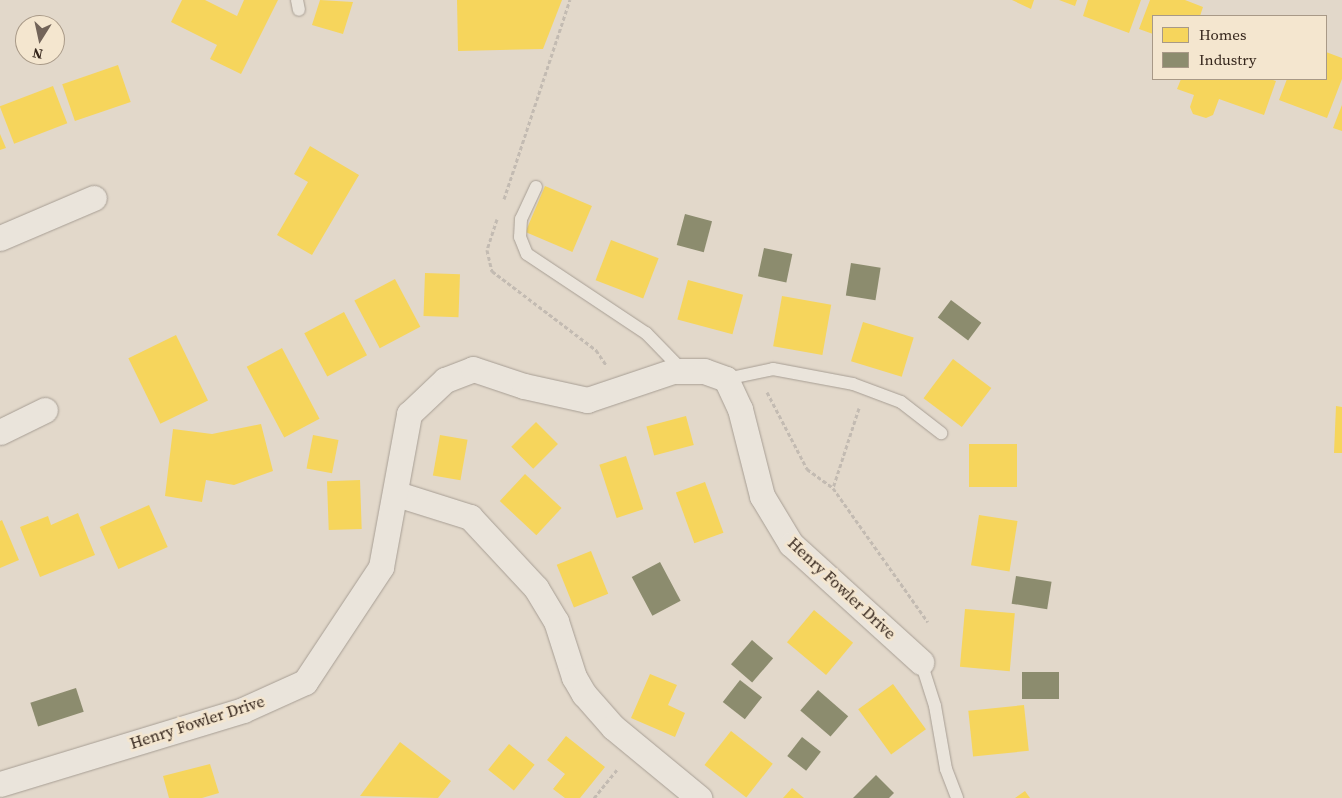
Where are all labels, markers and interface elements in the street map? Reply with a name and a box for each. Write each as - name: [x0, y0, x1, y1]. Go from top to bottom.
- north arrow: [15, 15, 65, 65]
- legend: [1152, 15, 1327, 80]
- text: Homes: [1199, 24, 1246, 45]
- text: N: [31, 43, 44, 65]
- text: Industry: [1199, 49, 1256, 70]
- street label: Henry Fowler Drive: [784, 533, 900, 643]
- street label: Henry Fowler Drive: [127, 691, 267, 753]

